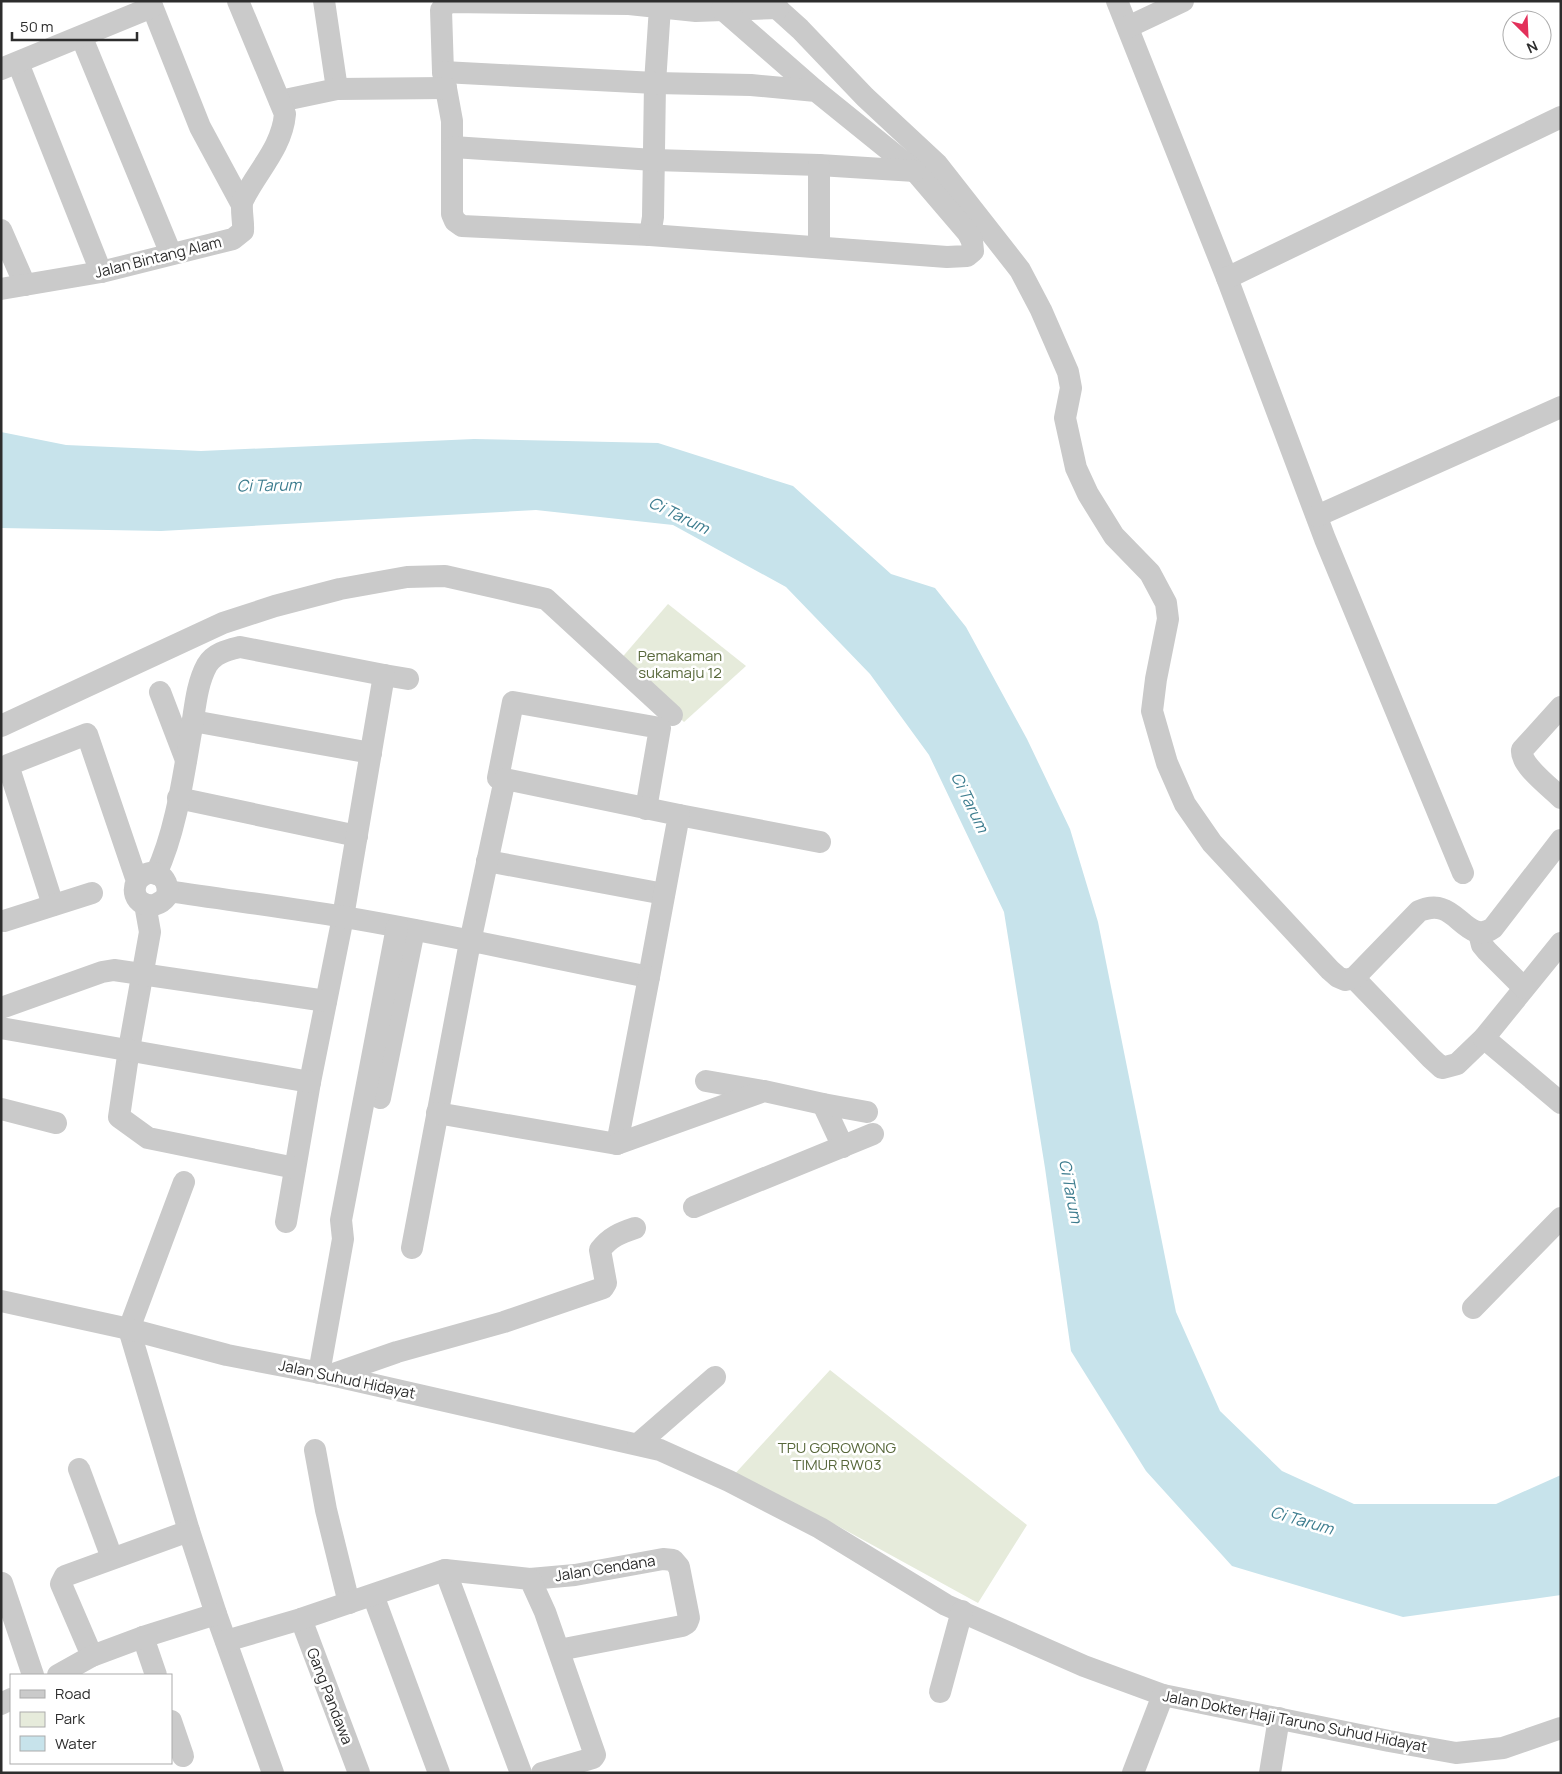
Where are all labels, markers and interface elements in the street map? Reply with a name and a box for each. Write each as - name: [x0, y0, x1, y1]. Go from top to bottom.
- scale bar: [12, 10, 138, 42]
- north arrow: [1502, 10, 1552, 60]
- text: 50 m: [20, 16, 54, 37]
- text: N: [1524, 37, 1541, 58]
- street label: Jalan Bintang Alam: [92, 231, 224, 283]
- water label: Ci Tarum: [237, 473, 303, 497]
- water label: Ci Tarum: [645, 491, 714, 540]
- park label: Pemakaman sukamaju 12: [638, 645, 722, 683]
- water label: Ci Tarum: [946, 768, 995, 837]
- water label: Ci Tarum: [1054, 1157, 1088, 1226]
- street label: Jalan Suhud Hidayat: [277, 1354, 417, 1404]
- park label: TPU GOROWONG TIMUR RW03: [778, 1437, 897, 1475]
- water label: Ci Tarum: [1268, 1501, 1337, 1540]
- street label: Jalan Cendana: [553, 1550, 657, 1586]
- street label: Gang Pandawa: [302, 1645, 358, 1747]
- legend: [10, 1674, 172, 1764]
- text: Road: [55, 1683, 91, 1704]
- street label: Jalan Dokter Haji Taruno Suhud Hidayat: [1161, 1685, 1429, 1757]
- text: Park: [55, 1708, 85, 1729]
- text: Water: [55, 1733, 97, 1754]

